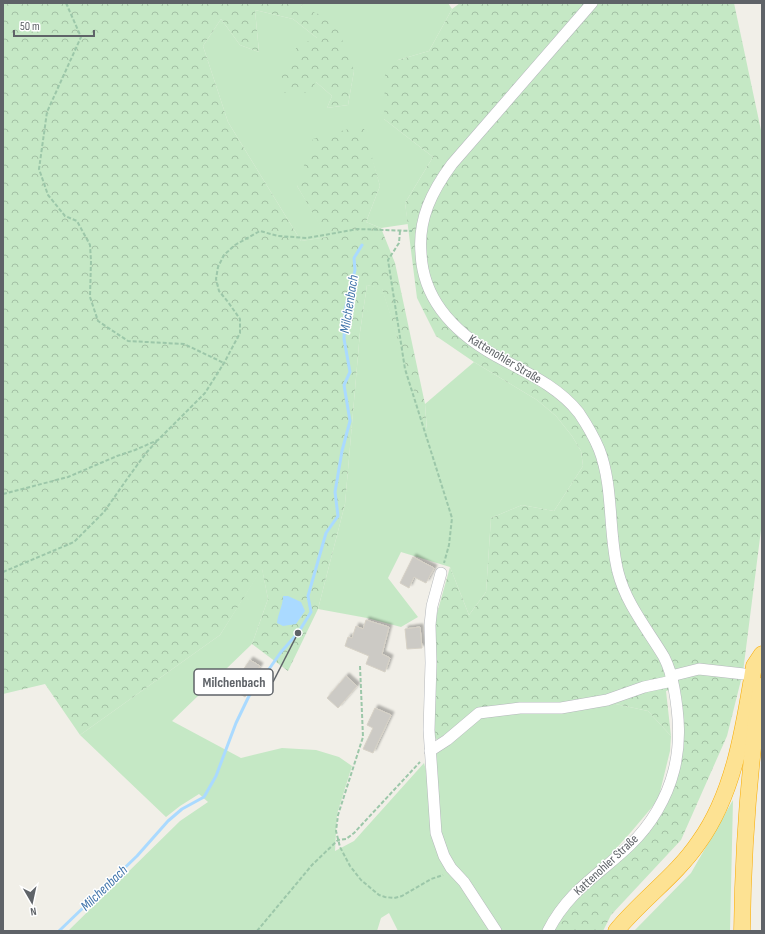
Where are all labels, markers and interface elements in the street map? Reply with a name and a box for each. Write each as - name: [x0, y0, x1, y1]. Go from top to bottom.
- scale bar: [14, 12, 94, 38]
- text: 50 m: [20, 19, 40, 34]
- water label: Milchenbach: [336, 274, 362, 334]
- street label: Kattenohler Straße: [465, 331, 545, 387]
- callout: Milchenbach: [194, 669, 273, 695]
- text: Milchenbach: [203, 674, 265, 691]
- street label: Kattenohler Straße: [570, 831, 642, 899]
- water label: Milchenbach: [77, 861, 131, 914]
- north arrow: [12, 882, 52, 922]
- text: N: [29, 905, 37, 918]

